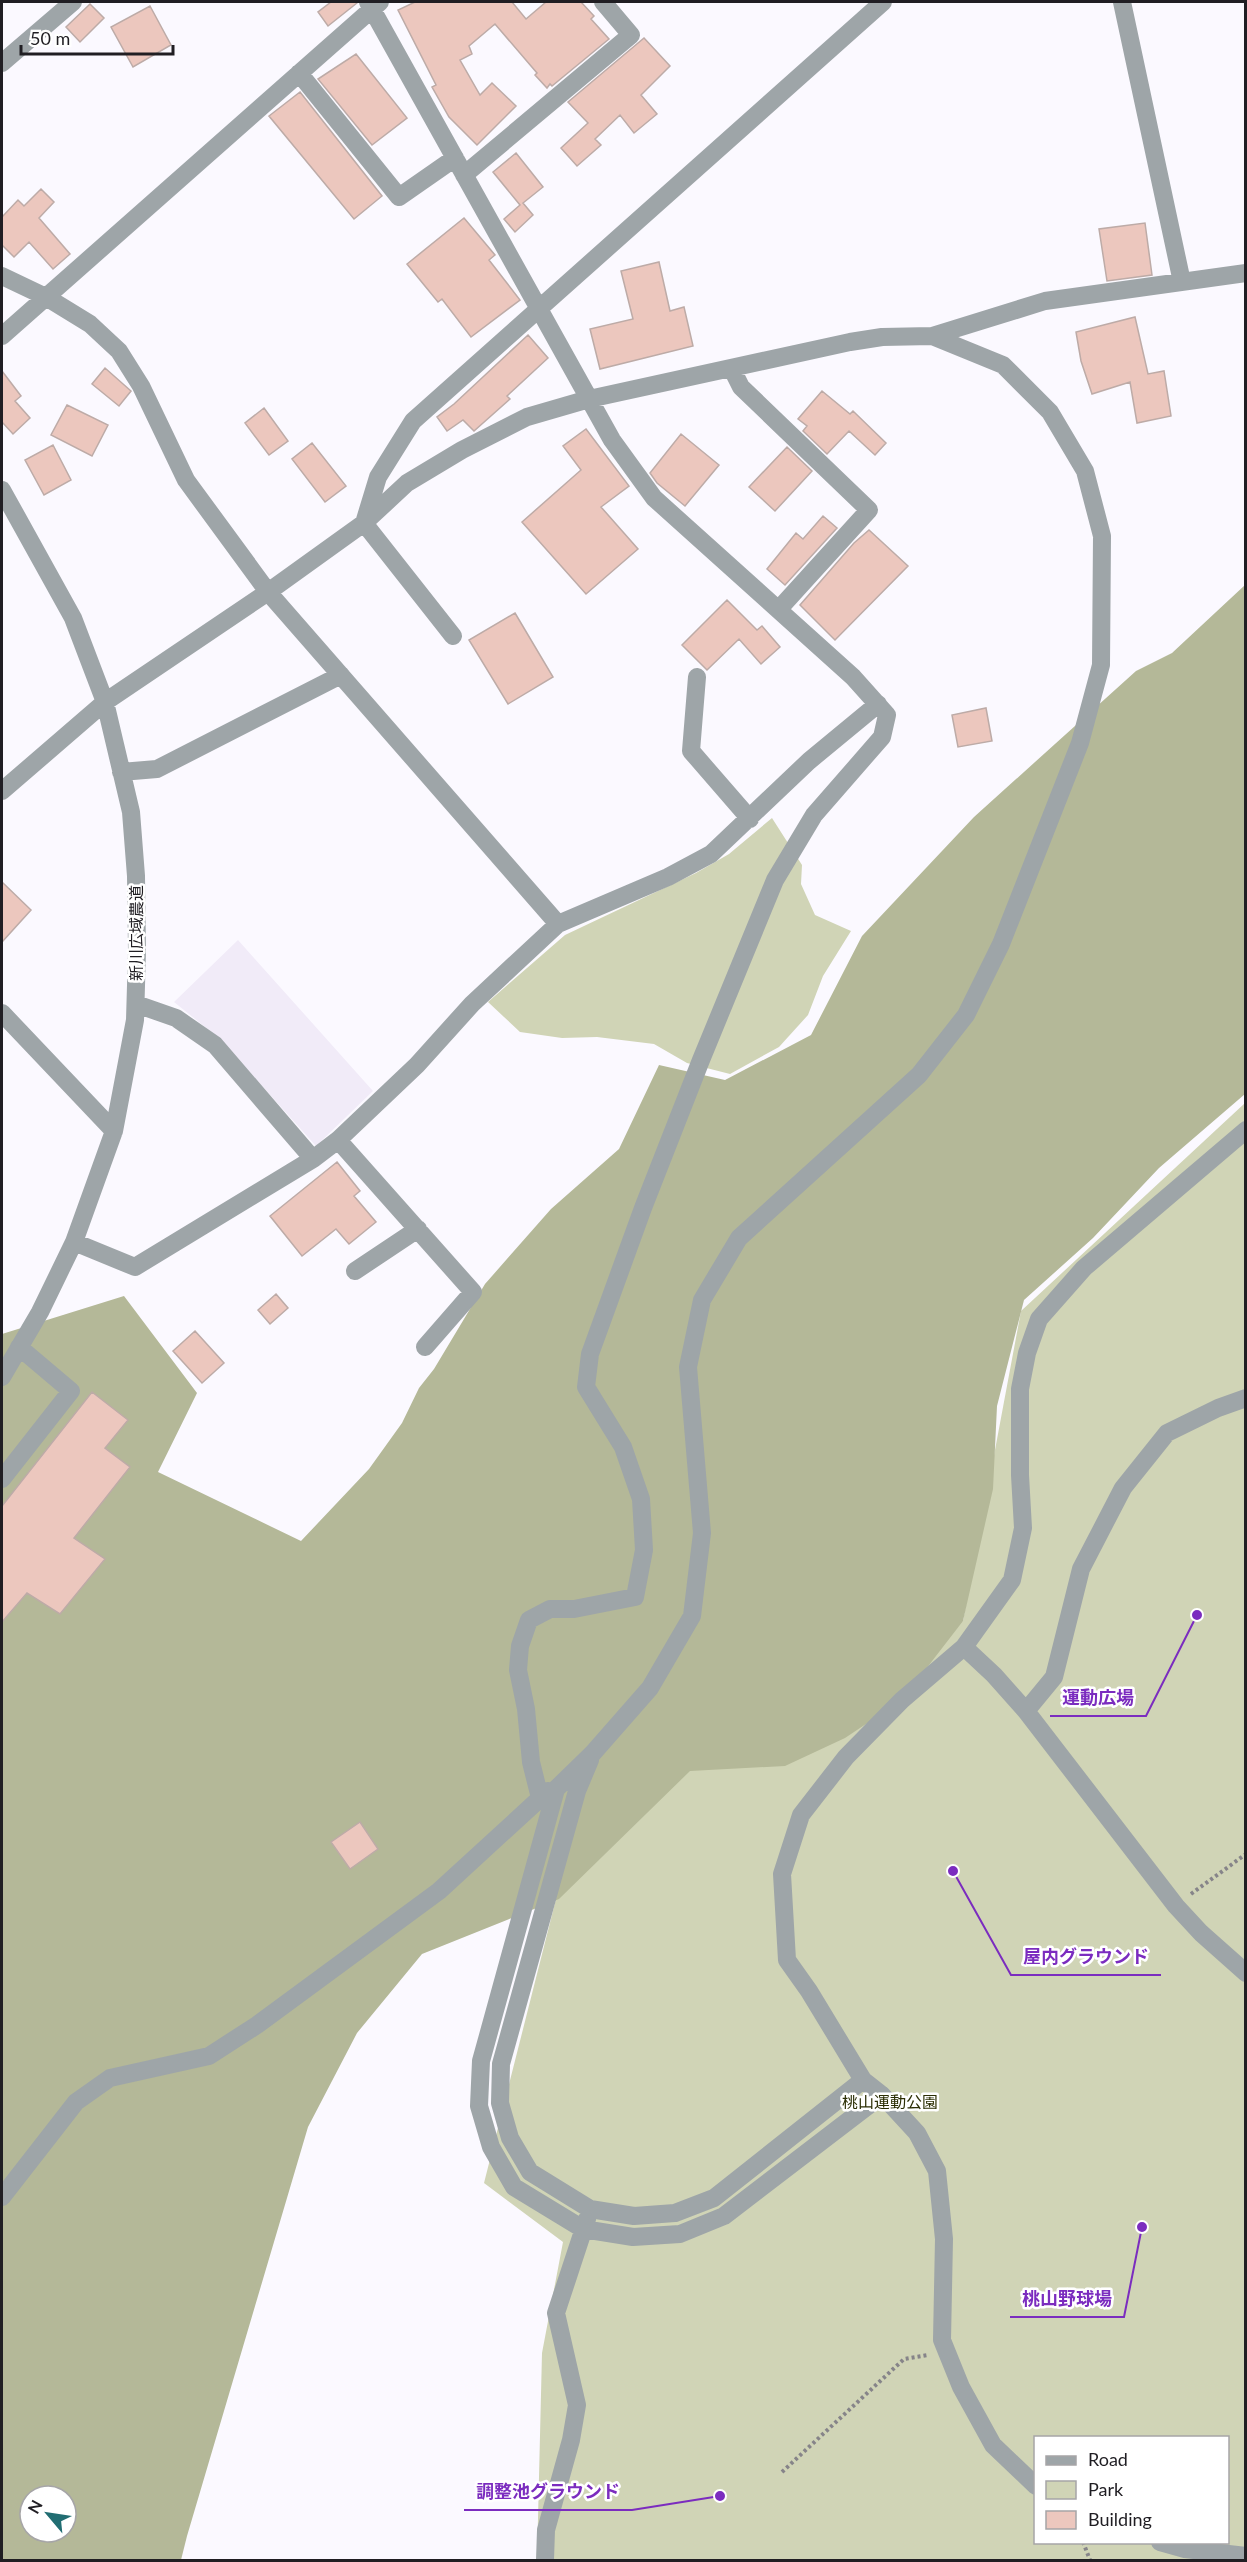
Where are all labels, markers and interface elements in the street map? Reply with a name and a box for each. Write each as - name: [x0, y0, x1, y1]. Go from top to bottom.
- scale bar: [21, 18, 172, 56]
- text: 50 m: [30, 27, 70, 49]
- street label: 新川広域農道: [126, 885, 145, 981]
- callout: 運動広場: [1050, 1680, 1146, 1716]
- text: 運動広場: [1062, 1686, 1134, 1708]
- callout: 屋内グラウンド: [1011, 1939, 1161, 1975]
- text: 屋内グラウンド: [1023, 1945, 1149, 1967]
- park label: 桃山運動公園: [842, 2092, 938, 2111]
- callout: 桃山野球場: [1010, 2281, 1124, 2317]
- text: 桃山野球場: [1022, 2287, 1112, 2309]
- legend: [1034, 2436, 1229, 2544]
- text: Road: [1088, 2448, 1128, 2470]
- callout: 調整池グラウンド: [464, 2474, 632, 2510]
- text: Park: [1088, 2478, 1124, 2500]
- text: 調整池グラウンド: [476, 2480, 620, 2502]
- north arrow: [18, 2484, 78, 2544]
- text: N: [23, 2496, 46, 2516]
- text: Building: [1088, 2508, 1152, 2530]

